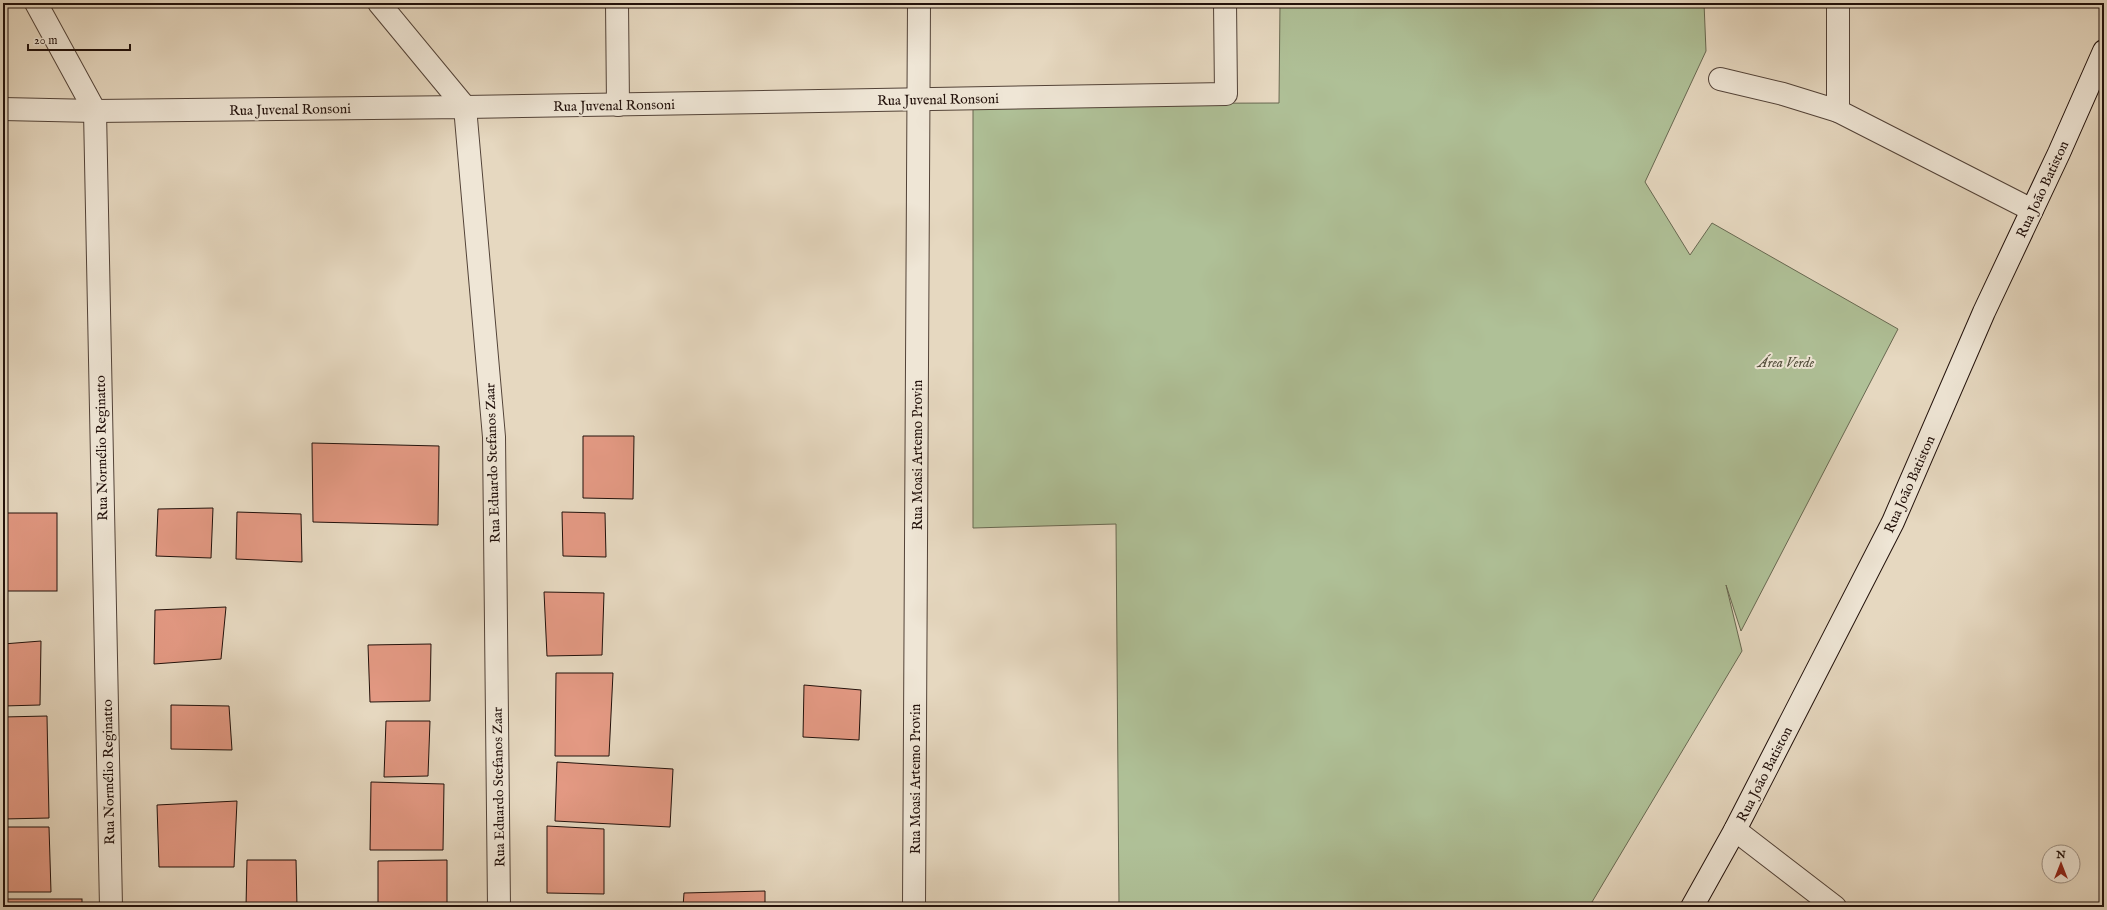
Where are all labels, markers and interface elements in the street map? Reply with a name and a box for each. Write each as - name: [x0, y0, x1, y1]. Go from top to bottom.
- scale bar: [28, 26, 130, 52]
- text: 20 m: [34, 33, 57, 48]
- street label: Rua Juvenal Ronsoni: [877, 90, 999, 110]
- street label: Rua Juvenal Ronsoni: [553, 96, 675, 116]
- street label: Rua Juvenal Ronsoni: [229, 100, 351, 120]
- street label: Rua João Batiston: [2013, 138, 2073, 241]
- park label: Área Verde: [1756, 354, 1815, 372]
- street label: Rua Normélio Reginatto: [92, 375, 112, 521]
- street label: Rua Moasi Artemo Provin: [909, 379, 927, 530]
- street label: Rua Eduardo Stefanos Zaar: [481, 383, 505, 543]
- street label: Rua João Batiston: [1880, 432, 1940, 536]
- street label: Rua Normélio Reginatto: [99, 699, 119, 845]
- street label: Rua Moasi Artemo Provin: [907, 703, 925, 854]
- street label: Rua Eduardo Stefanos Zaar: [489, 707, 509, 867]
- street label: Rua João Batiston: [1733, 723, 1797, 825]
- north arrow: [2041, 844, 2081, 884]
- text: N: [2055, 848, 2066, 862]

